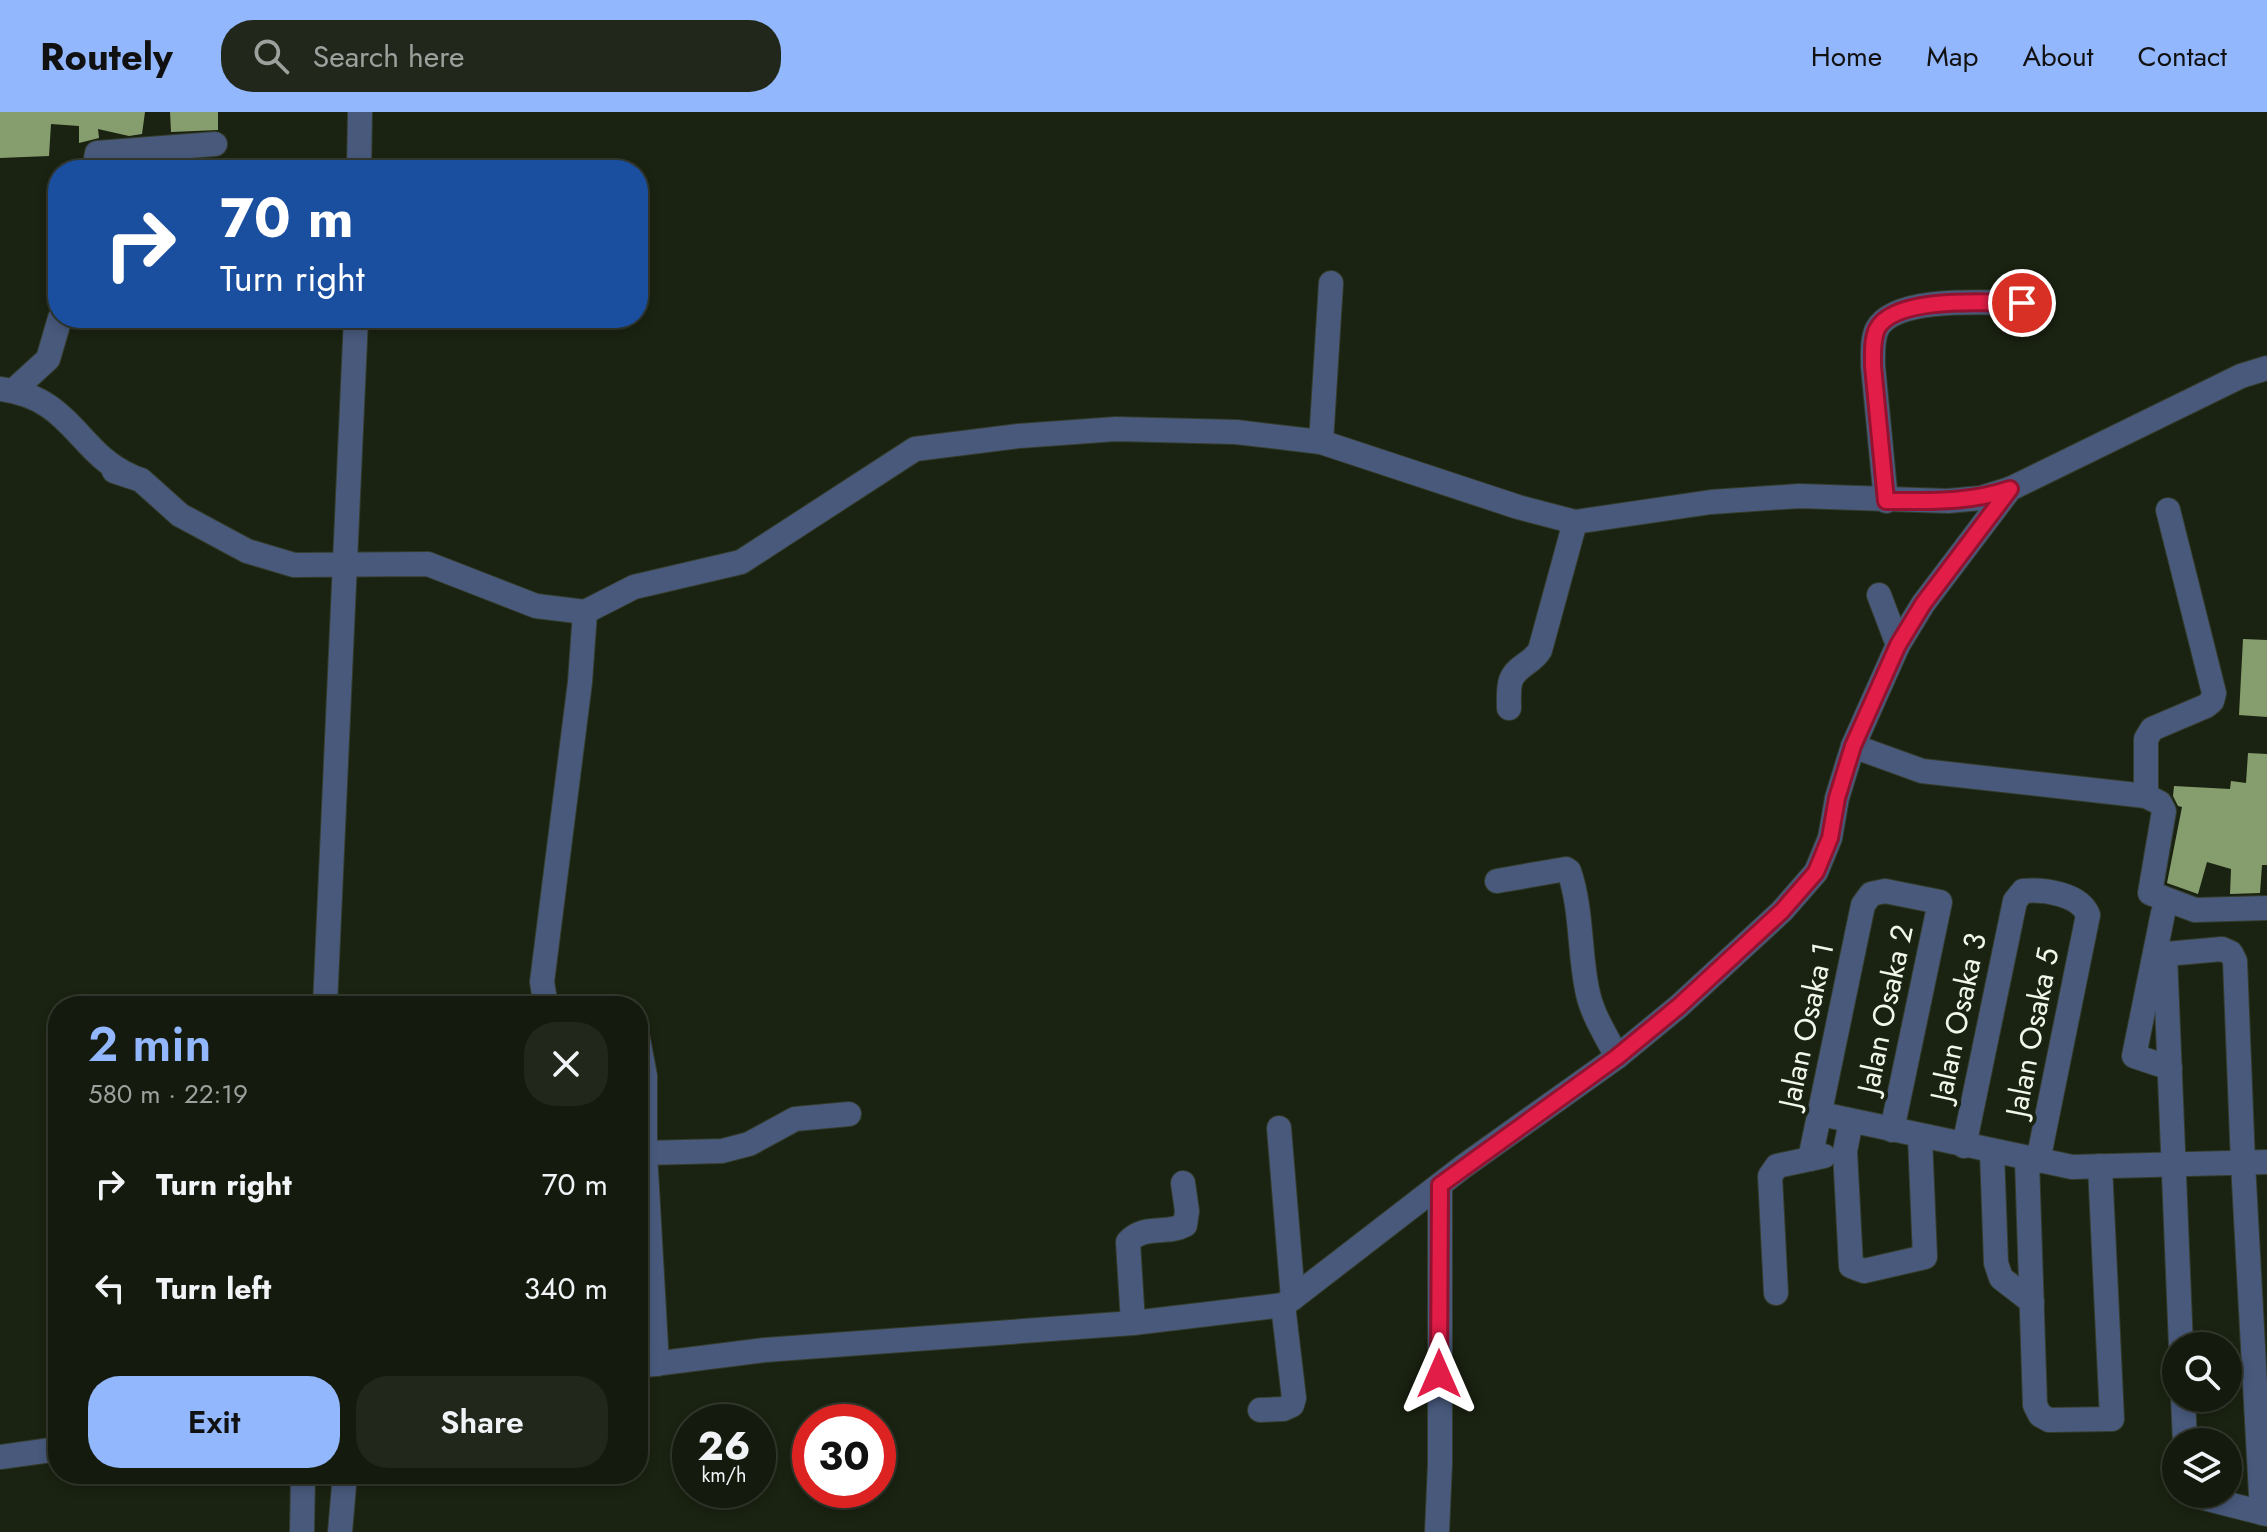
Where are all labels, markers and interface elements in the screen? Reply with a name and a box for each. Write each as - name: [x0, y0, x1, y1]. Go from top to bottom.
- search box: [221, 20, 781, 92]
- text: Routely: [40, 29, 173, 84]
- icon: search: [249, 34, 293, 78]
- text: Search here: [313, 35, 465, 78]
- text: Home: [1811, 36, 1882, 77]
- text: Map: [1926, 36, 1978, 77]
- text: About: [2022, 36, 2094, 77]
- text: Contact: [2138, 36, 2227, 77]
- text: 70 m: [220, 177, 354, 258]
- icon: right: [88, 192, 192, 296]
- text: Turn right: [220, 252, 365, 304]
- pin: [1988, 269, 2056, 337]
- icon: arrive: [2000, 281, 2044, 325]
- street label: Jalan Osaka 2: [1845, 921, 1924, 1101]
- street label: Jalan Osaka 3: [1918, 929, 1997, 1109]
- street label: Jalan Osaka 1: [1767, 938, 1845, 1116]
- street label: Jalan Osaka 5: [1994, 944, 2069, 1124]
- text: 2 min: [88, 1010, 211, 1079]
- button: close: [524, 1022, 608, 1106]
- text: 580 m · 22:19: [88, 1075, 248, 1113]
- icon: right: [88, 1162, 132, 1206]
- text: Turn right: [156, 1163, 292, 1206]
- text: 70 m: [542, 1163, 608, 1206]
- icon: left: [88, 1266, 132, 1310]
- text: Turn left: [156, 1267, 271, 1310]
- text: 340 m: [524, 1267, 608, 1310]
- position arrow: [1397, 1332, 1481, 1416]
- map controls: [2162, 1332, 2242, 1508]
- button: search: [2162, 1332, 2242, 1412]
- button: Exit: [88, 1376, 340, 1468]
- button: Share: [356, 1376, 608, 1468]
- speed limit sign: 30: [792, 1404, 896, 1508]
- text: 26: [698, 1417, 751, 1475]
- button: layers: [2162, 1428, 2242, 1508]
- text: km/h: [701, 1461, 747, 1490]

